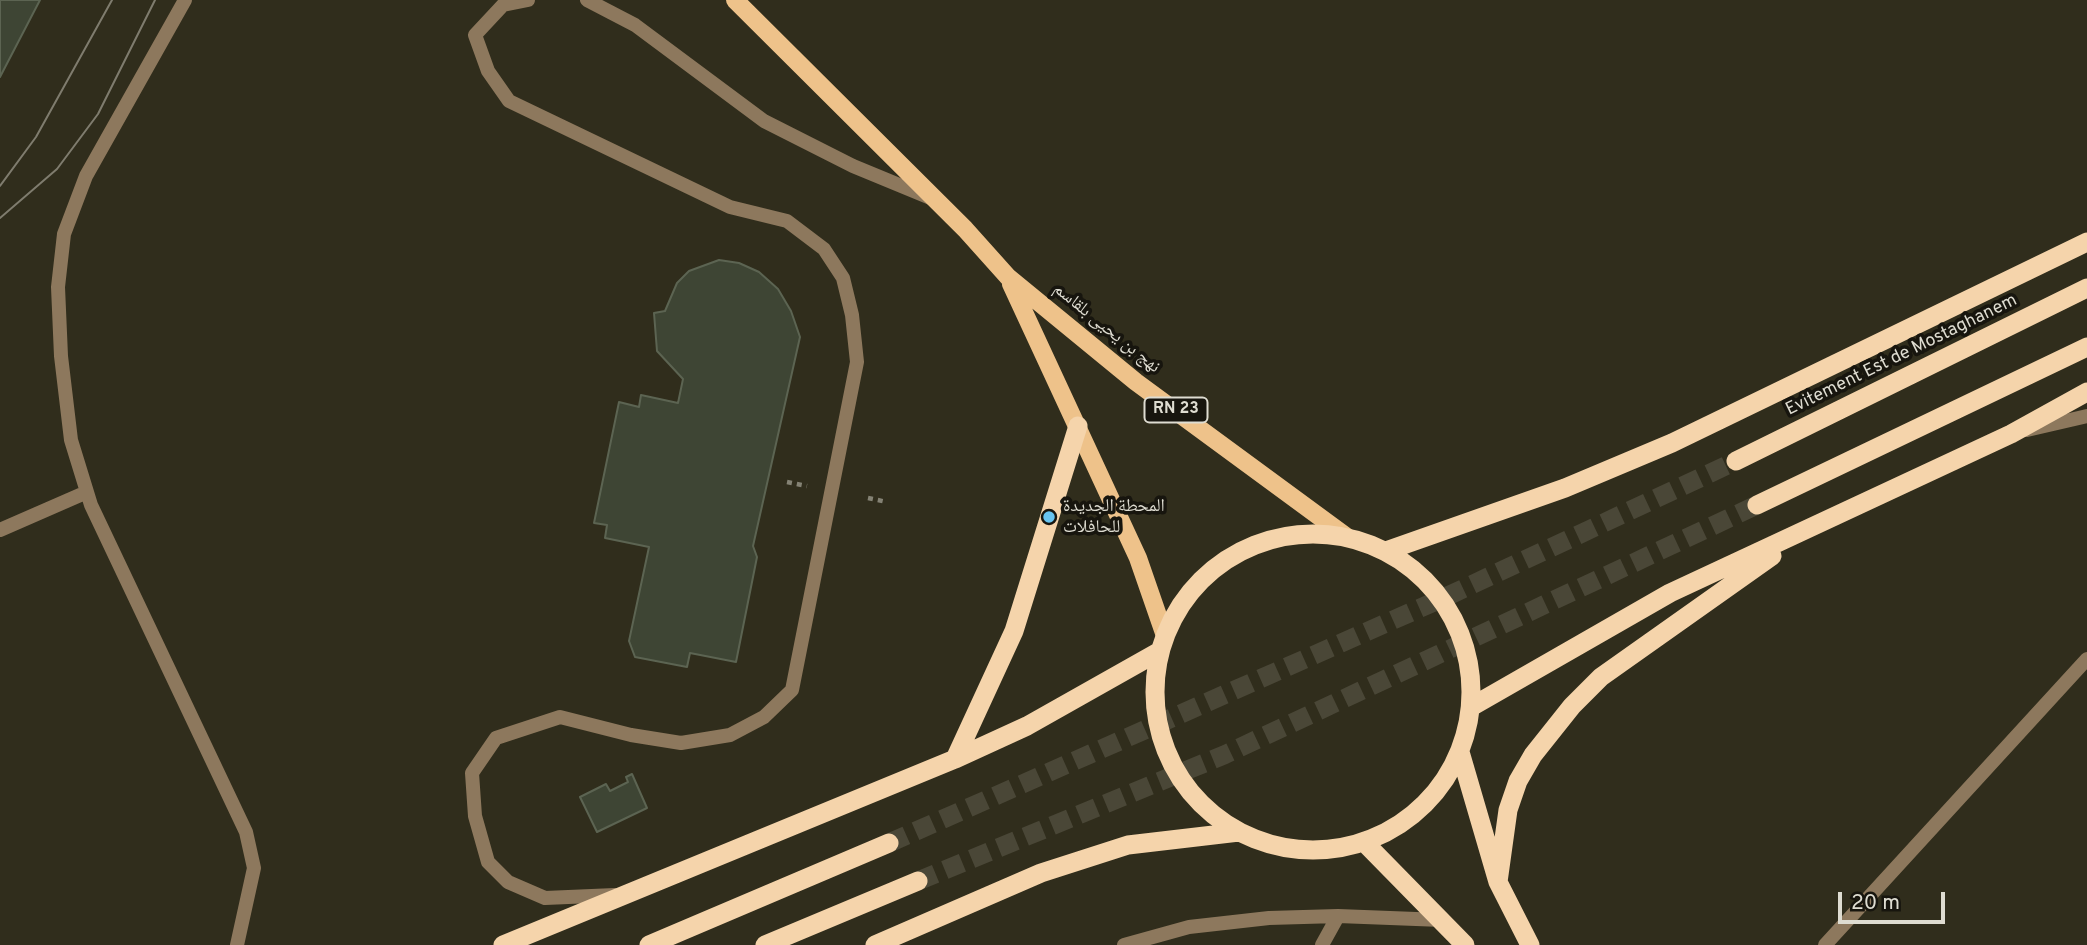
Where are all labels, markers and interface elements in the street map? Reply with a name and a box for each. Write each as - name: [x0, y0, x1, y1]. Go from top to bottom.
- street label: نهج بن يحيى بلقاسم: [1048, 279, 1164, 379]
- street label: Evitement Est de Mostaghanem: [1783, 290, 2021, 422]
- road number: RN 23: [1144, 398, 1208, 422]
- place label: المحطة الجديدة للحافلات: [1063, 496, 1165, 538]
- marker: المحطة الجديدة للحافلات: [1041, 509, 1057, 525]
- scale bar: [1842, 878, 1949, 922]
- text: 20 m: [1851, 890, 1900, 917]

